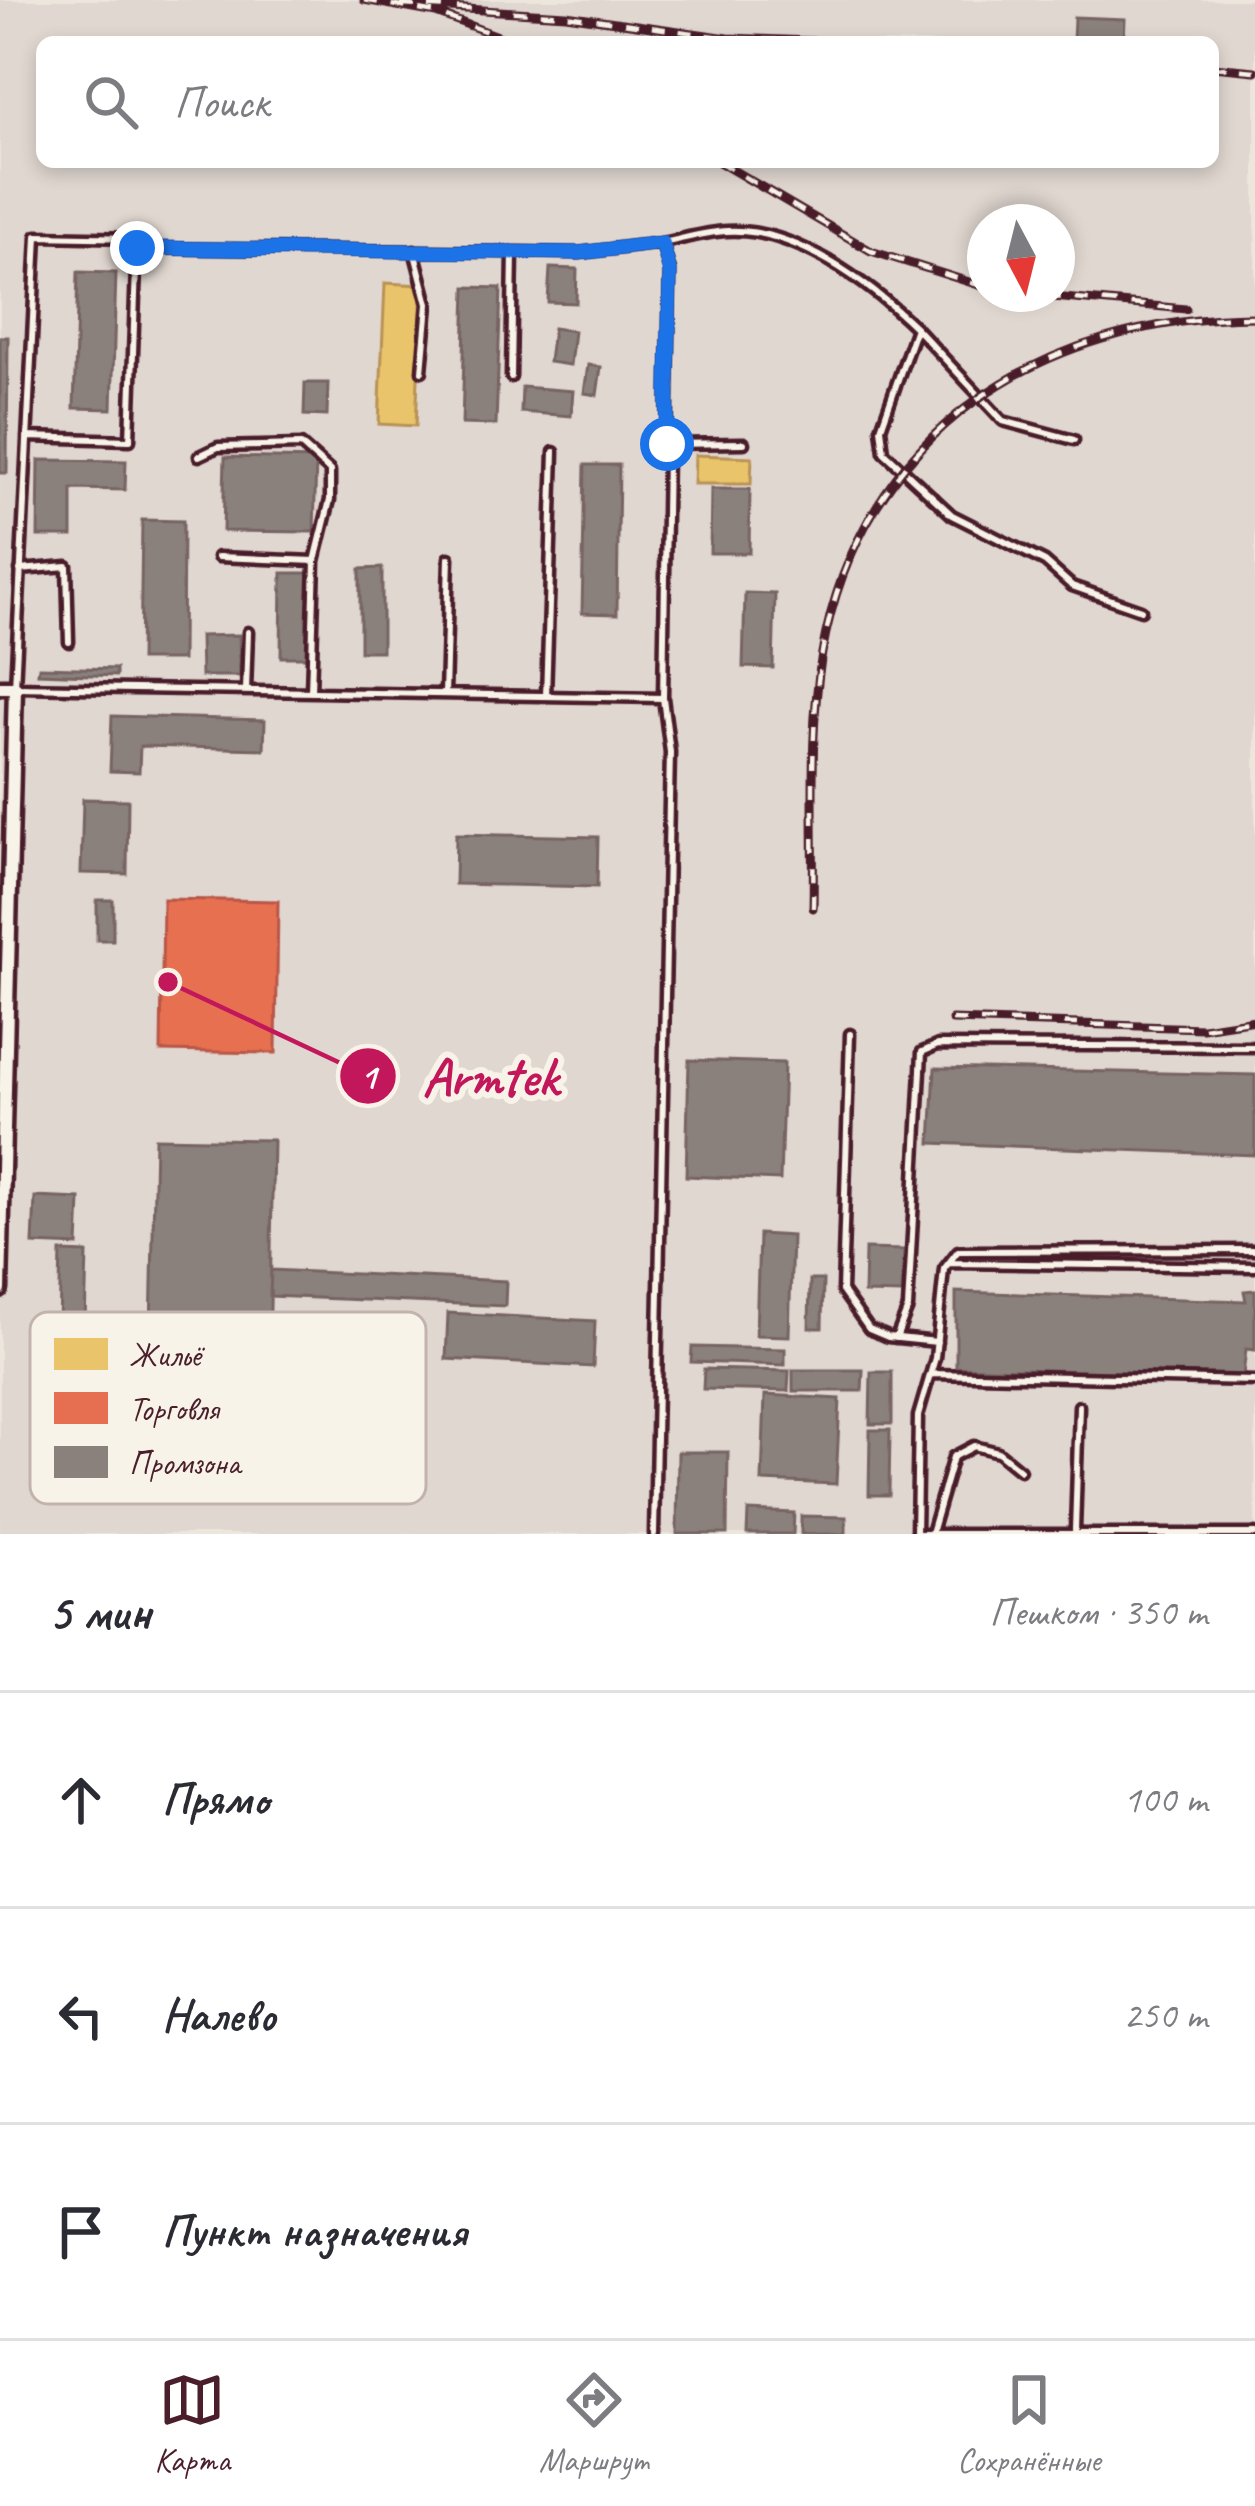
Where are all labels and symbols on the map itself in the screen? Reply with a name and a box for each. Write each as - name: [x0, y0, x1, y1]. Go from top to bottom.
- north arrow: [967, 204, 1075, 312]
- route end: [110, 221, 164, 275]
- route start: [640, 417, 694, 471]
- callout: Armtek: [338, 1031, 582, 1121]
- text: Armtek: [422, 1043, 563, 1111]
- text: 1: [360, 1053, 380, 1099]
- legend: [30, 1312, 426, 1504]
- text: Жильё: [129, 1334, 206, 1376]
- text: Торговля: [129, 1388, 221, 1430]
- text: Промзона: [129, 1442, 243, 1484]

